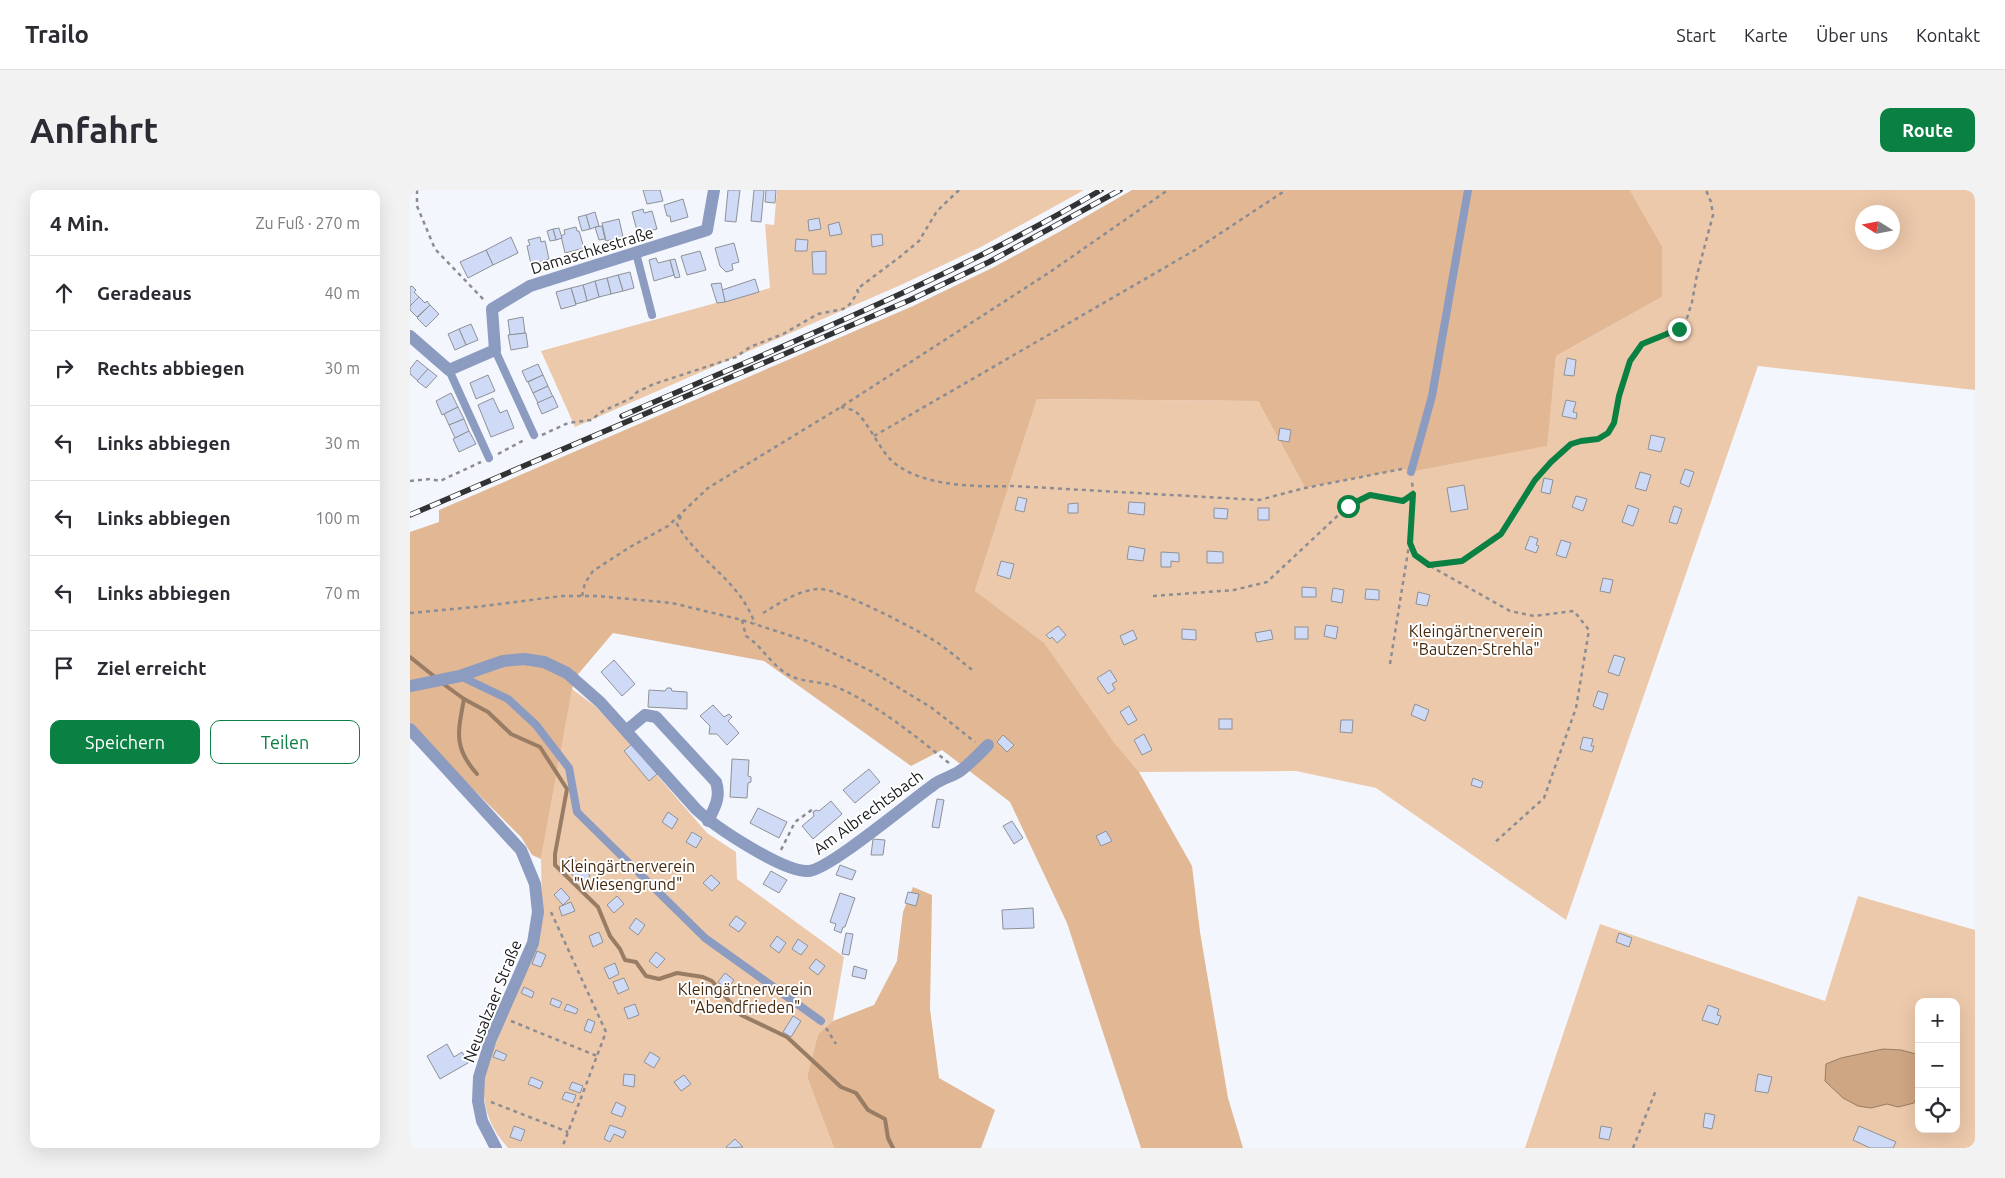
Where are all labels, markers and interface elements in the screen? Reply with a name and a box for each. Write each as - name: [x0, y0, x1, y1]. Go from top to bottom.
- text: Trailo: [25, 21, 89, 48]
- text: Start: [1676, 25, 1716, 45]
- text: Karte: [1744, 25, 1788, 45]
- text: Über uns: [1816, 25, 1888, 45]
- text: Kontakt: [1916, 25, 1980, 45]
- button: Route: [1880, 108, 1975, 152]
- text: Anfahrt: [30, 110, 158, 150]
- north arrow: [1855, 205, 1900, 250]
- text: 4 Min.: [50, 211, 109, 235]
- text: Zu Fuß · 270 m: [255, 214, 360, 232]
- street label: Damaschkestraße: [528, 223, 656, 277]
- icon: ahead: [50, 279, 78, 307]
- text: Geradeaus: [97, 282, 192, 304]
- text: 40 m: [324, 284, 360, 302]
- route end: [1668, 318, 1691, 341]
- icon: right: [50, 354, 78, 382]
- text: Rechts abbiegen: [97, 357, 245, 379]
- text: 30 m: [324, 359, 360, 377]
- icon: left: [50, 429, 78, 457]
- text: Links abbiegen: [97, 432, 231, 454]
- text: 30 m: [324, 434, 360, 452]
- route start: [1337, 495, 1360, 518]
- icon: left: [50, 504, 78, 532]
- text: Links abbiegen: [97, 507, 231, 529]
- text: 100 m: [315, 509, 360, 527]
- icon: left: [50, 579, 78, 607]
- text: Links abbiegen: [97, 582, 231, 604]
- text: 70 m: [324, 584, 360, 602]
- park label: Kleingärtnerverein "Bautzen-Strehla": [1409, 622, 1543, 658]
- icon: arrive: [50, 654, 78, 682]
- text: Ziel erreicht: [97, 657, 206, 679]
- button: Speichern: [50, 720, 200, 764]
- button: Teilen: [210, 720, 360, 764]
- street label: Am Albrechtsbach: [810, 766, 926, 858]
- park label: Kleingärtnerverein "Wiesengrund": [561, 857, 695, 893]
- street label: Neusalzaer Straße: [459, 937, 525, 1065]
- park label: Kleingärtnerverein "Abendfrieden": [678, 980, 812, 1016]
- map controls: [1915, 998, 1960, 1133]
- button: +: [1915, 998, 1960, 1043]
- button: −: [1915, 1043, 1960, 1088]
- button: locate: [1915, 1088, 1960, 1133]

